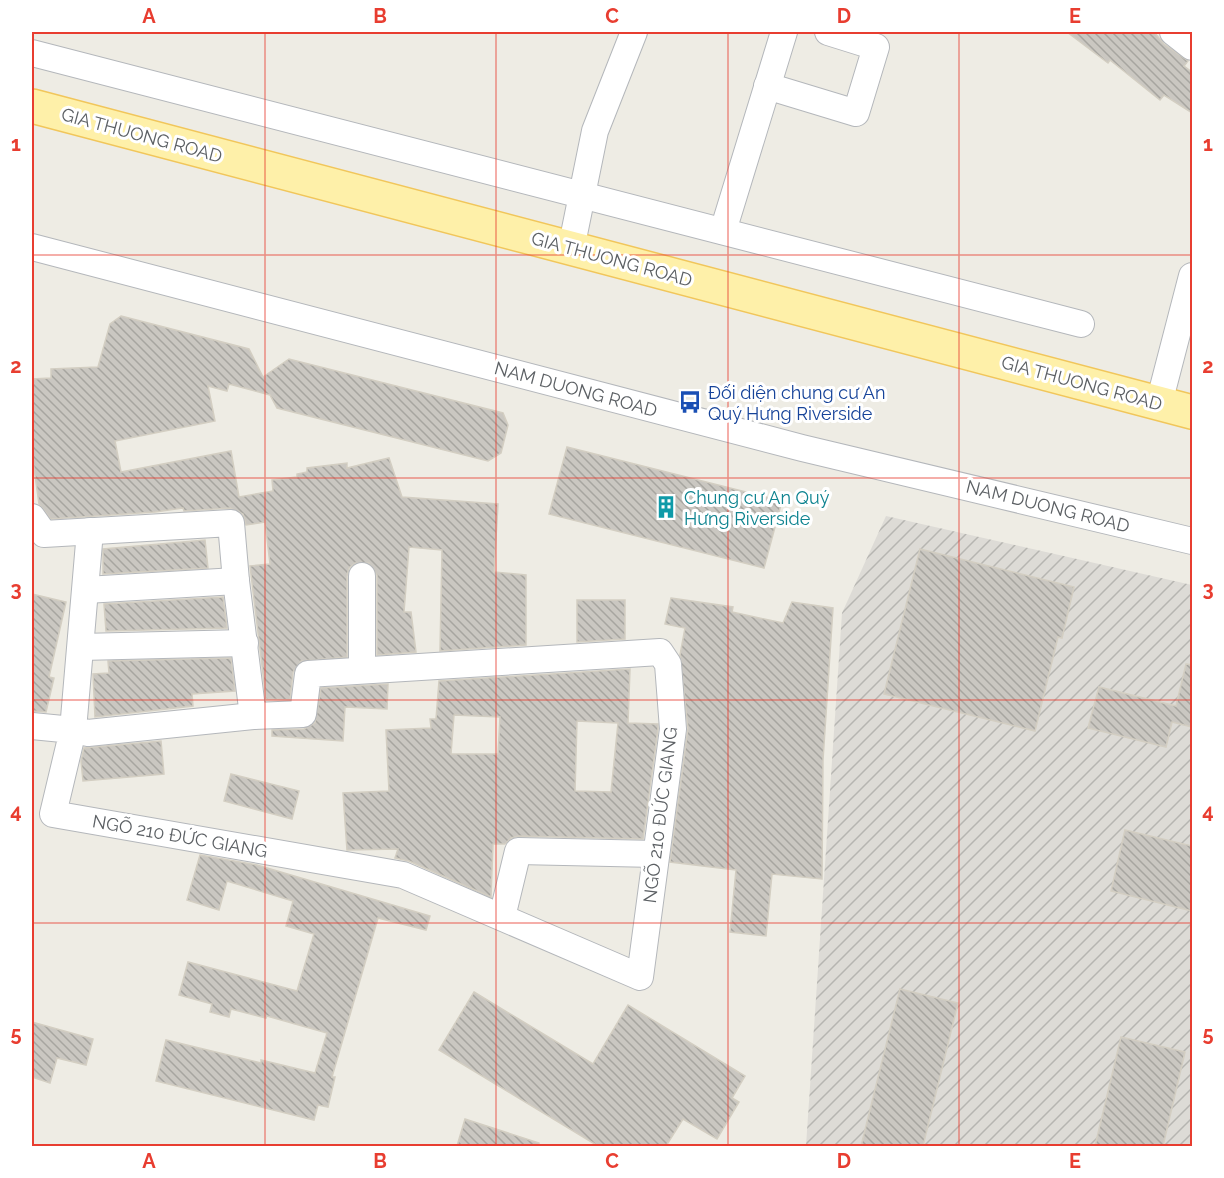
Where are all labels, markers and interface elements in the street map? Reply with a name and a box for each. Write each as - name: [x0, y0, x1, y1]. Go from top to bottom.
- text: A: [142, 4, 156, 28]
- text: B: [373, 4, 387, 28]
- text: C: [605, 4, 619, 28]
- text: D: [837, 4, 851, 28]
- text: E: [1069, 4, 1081, 28]
- street label: GIA THUONG ROAD: [59, 103, 225, 167]
- text: 1: [11, 132, 21, 156]
- text: 1: [1203, 132, 1213, 156]
- street label: GIA THUONG ROAD: [529, 227, 695, 291]
- street label: GIA THUONG ROAD: [999, 351, 1165, 415]
- text: 2: [10, 354, 22, 378]
- text: 2: [1202, 354, 1214, 378]
- street label: NAM DUONG ROAD: [492, 357, 660, 421]
- place label: Đối diện chung cư An Quý Hưng Riverside: [708, 382, 886, 424]
- bus stop icon: Đối diện chung cư An Quý Hưng Riverside: [677, 389, 703, 415]
- street label: NAM DUONG ROAD: [964, 476, 1132, 536]
- place label: Chung cư An Quý Hưng Riverside: [684, 487, 830, 529]
- building icon: Chung cư An Quý Hưng Riverside: [653, 494, 679, 520]
- text: 3: [10, 577, 22, 601]
- text: 3: [1202, 577, 1214, 601]
- street label: NGÕ 210 ĐỨC GIANG: [638, 726, 681, 904]
- text: 4: [10, 799, 22, 823]
- text: 4: [1202, 799, 1214, 823]
- street label: NGÕ 210 ĐỨC GIANG: [91, 809, 269, 862]
- text: 5: [10, 1022, 22, 1046]
- text: 5: [1202, 1022, 1214, 1046]
- text: A: [142, 1149, 156, 1173]
- text: B: [373, 1149, 387, 1173]
- text: C: [605, 1149, 619, 1173]
- text: D: [837, 1149, 851, 1173]
- text: E: [1069, 1149, 1081, 1173]

